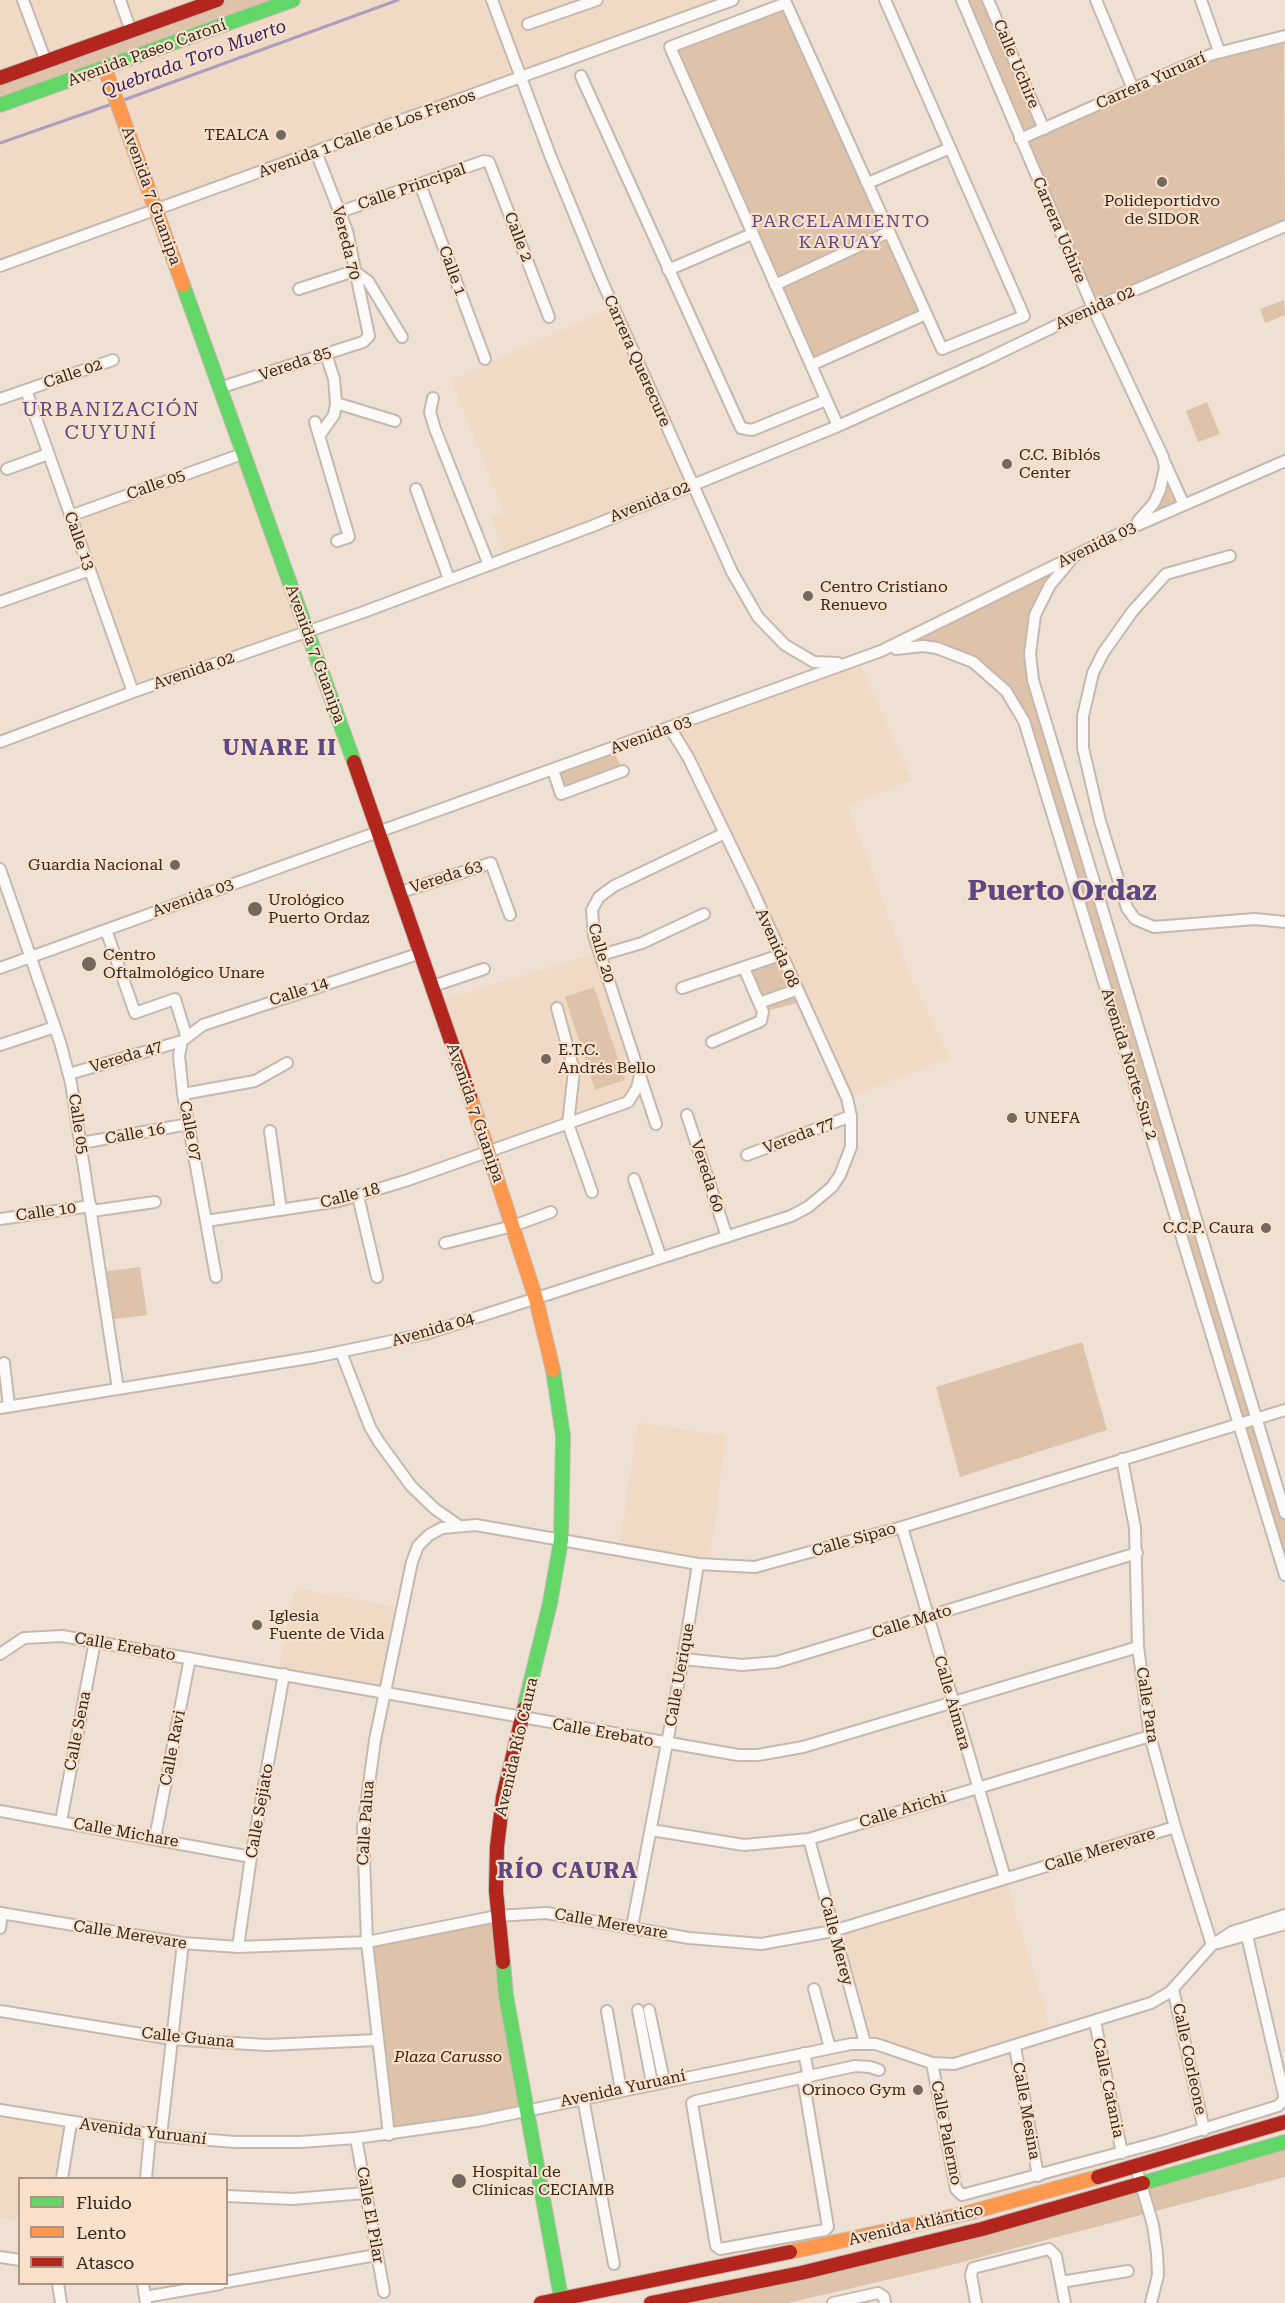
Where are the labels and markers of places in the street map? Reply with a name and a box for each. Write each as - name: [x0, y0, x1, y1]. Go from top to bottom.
- place label: TEALCA: [204, 125, 269, 145]
- marker: TEALCA: [274, 128, 288, 142]
- marker: Polideportidvo de SIDOR: [1155, 175, 1169, 189]
- place label: Polideportidvo de SIDOR: [1104, 191, 1220, 229]
- place label: C.C. Biblo´s Center: [1019, 445, 1100, 483]
- marker: C.C. Biblo´s Center: [1000, 457, 1014, 471]
- place label: Centro Cristiano Renuevo: [820, 577, 948, 615]
- marker: Centro Cristiano Renuevo: [801, 589, 815, 603]
- place label: Guardia Nacional: [28, 855, 163, 875]
- marker: Guardia Nacional: [168, 858, 182, 872]
- place label: Urológico Puerto Ordaz: [268, 890, 369, 928]
- marker: Urológico Puerto Ordaz: [246, 900, 264, 918]
- place label: Centro Oftalmológico Unare: [103, 945, 265, 983]
- marker: Centro Oftalmológico Unare: [80, 955, 98, 973]
- place label: E.T.C. Andrés Bello: [558, 1040, 656, 1078]
- marker: E.T.C. Andrés Bello: [539, 1052, 553, 1066]
- place label: UNEFA: [1024, 1108, 1080, 1128]
- marker: UNEFA: [1005, 1111, 1019, 1125]
- place label: C.C.P. Caura: [1163, 1218, 1254, 1238]
- marker: C.C.P. Caura: [1259, 1221, 1273, 1235]
- place label: Iglesia Fuente de Vida: [269, 1606, 385, 1644]
- marker: Iglesia Fuente de Vida: [250, 1618, 264, 1632]
- place label: Orinoco Gym: [802, 2080, 906, 2100]
- marker: Orinoco Gym: [911, 2083, 925, 2097]
- place label: Hospital de Clínicas CECIAMB: [472, 2162, 614, 2200]
- marker: Hospital de Clínicas CECIAMB: [450, 2172, 468, 2190]

